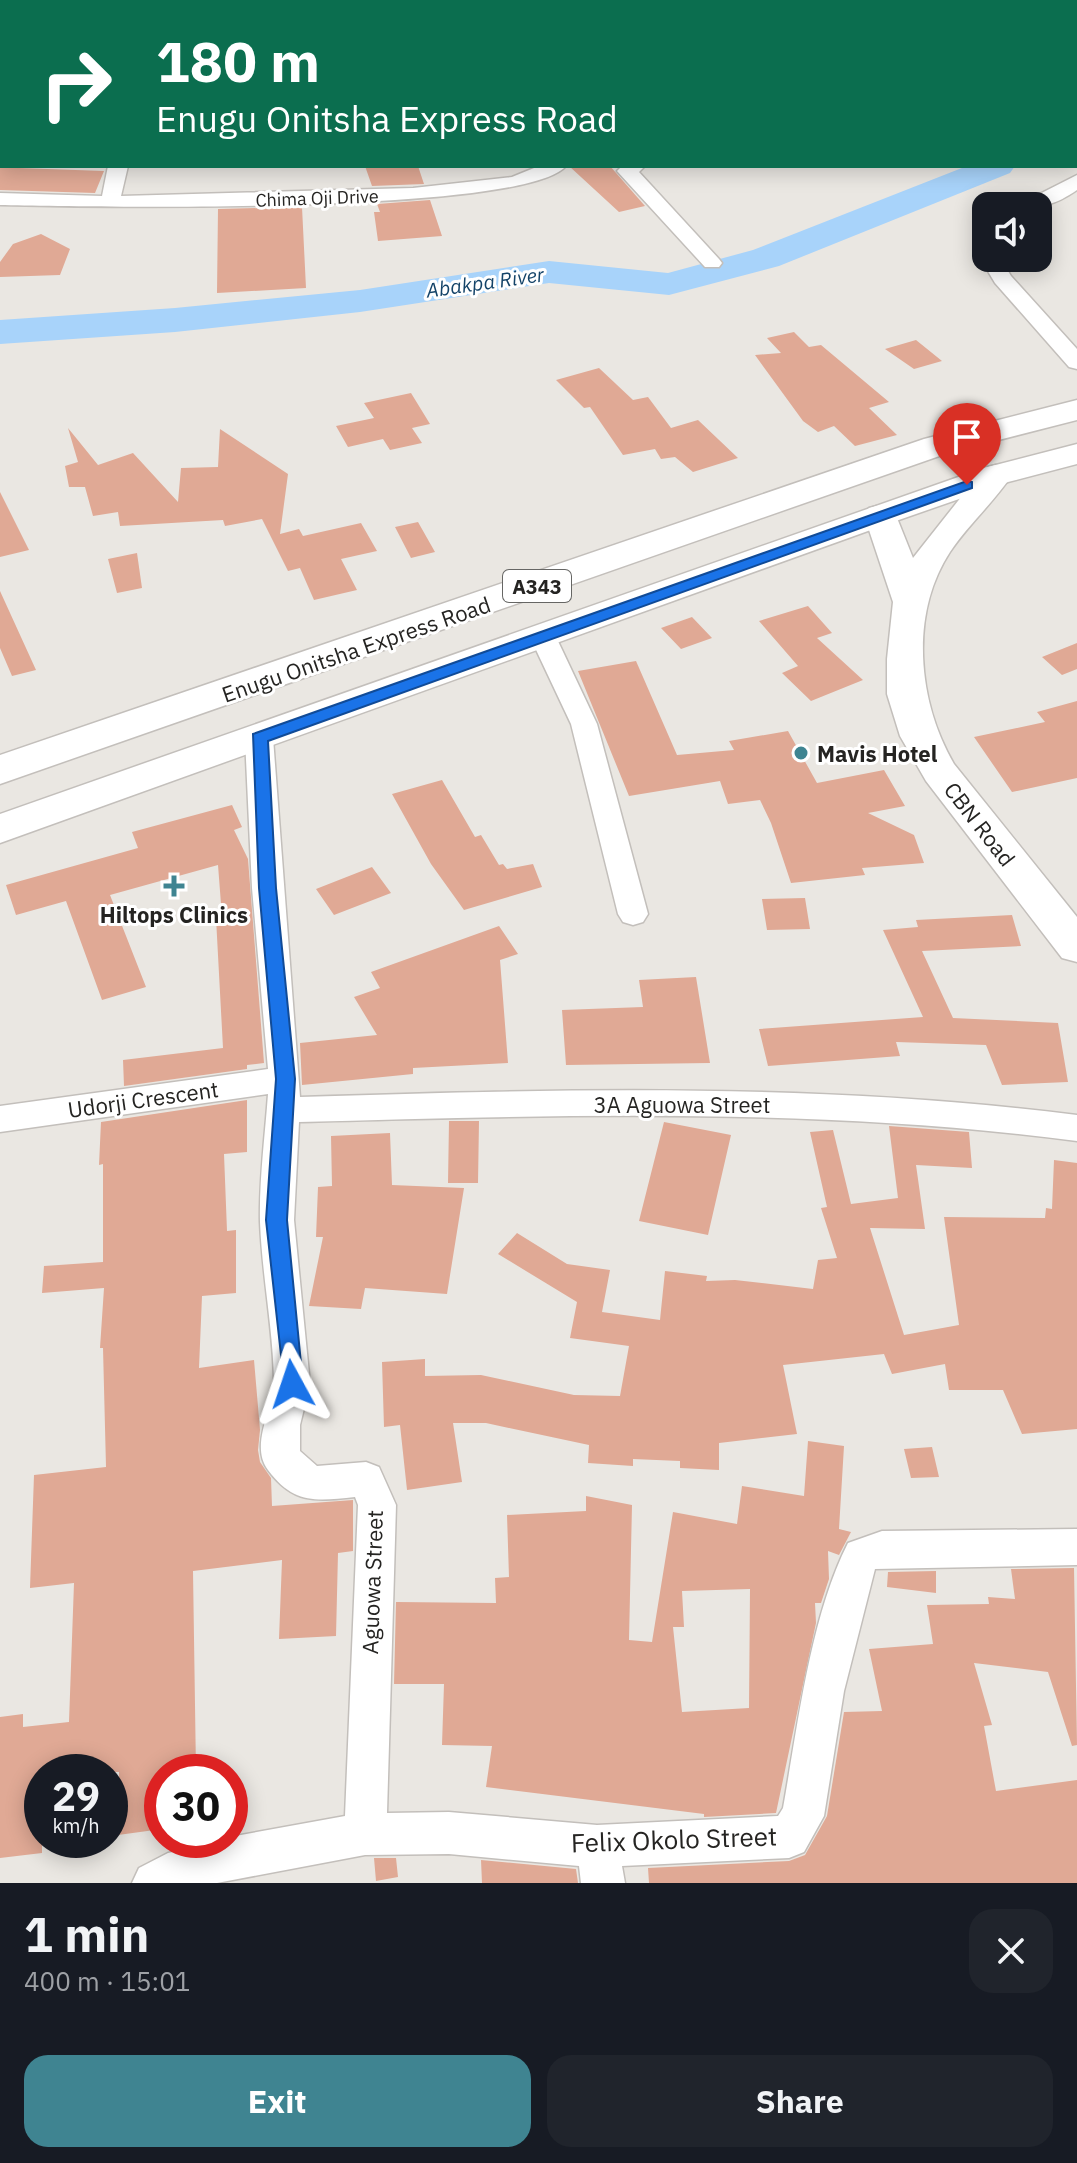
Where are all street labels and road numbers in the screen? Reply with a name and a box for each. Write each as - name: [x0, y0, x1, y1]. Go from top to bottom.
- street label: Chima Oji Drive: [255, 184, 379, 212]
- road number: A343: [503, 570, 571, 602]
- street label: Enugu Onitsha Express Road: [218, 589, 494, 709]
- street label: CBN Road: [938, 776, 1022, 872]
- street label: Udorji Crescent: [66, 1074, 220, 1124]
- street label: 3A Aguowa Street: [594, 1090, 770, 1119]
- street label: Aguowa Street: [355, 1509, 389, 1655]
- street label: Felix Okolo Street: [570, 1818, 778, 1860]

